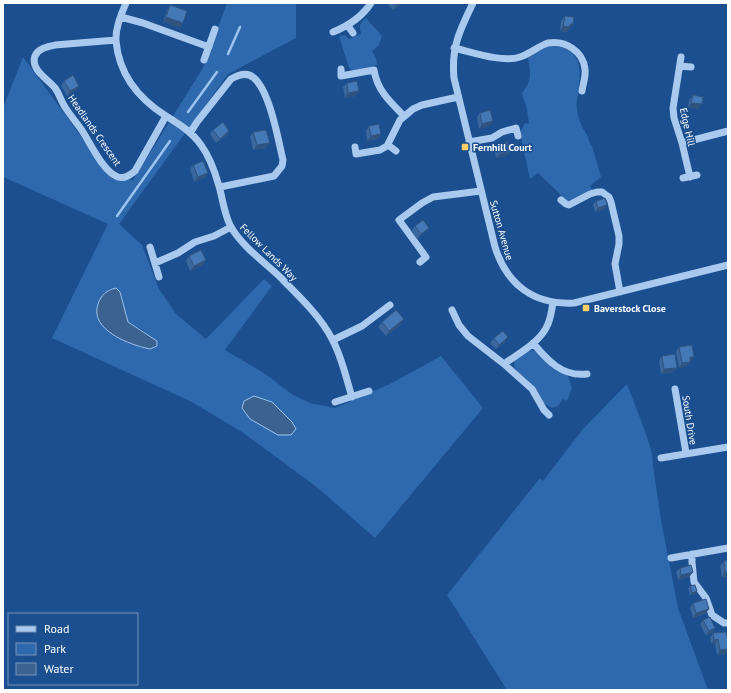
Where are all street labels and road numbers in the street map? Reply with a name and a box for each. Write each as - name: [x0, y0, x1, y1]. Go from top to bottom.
- street label: Headlands Crescent: [65, 92, 124, 169]
- street label: Edge Hill: [677, 107, 698, 148]
- street label: Sutton Avenue: [487, 199, 516, 262]
- street label: Fellow Lands Way: [237, 221, 300, 284]
- street label: South Drive: [679, 394, 700, 446]

